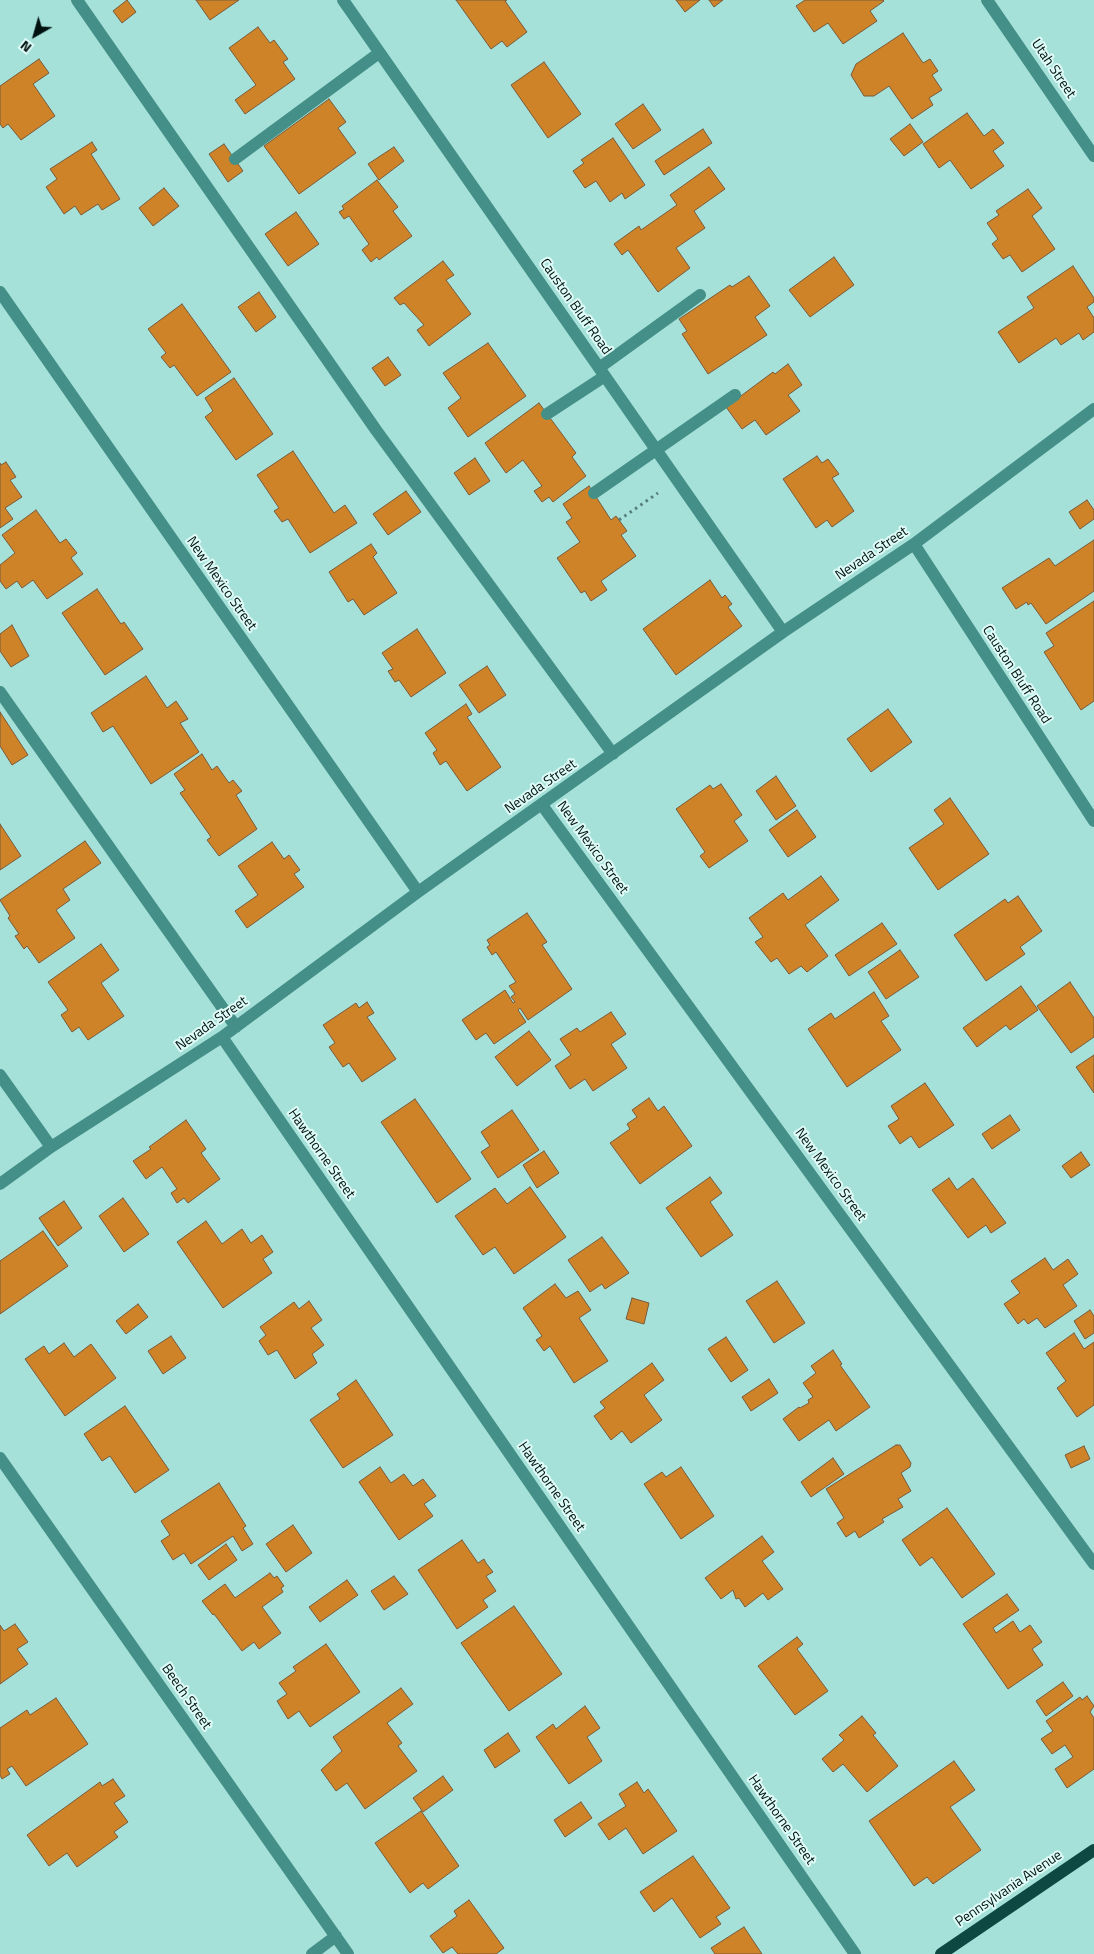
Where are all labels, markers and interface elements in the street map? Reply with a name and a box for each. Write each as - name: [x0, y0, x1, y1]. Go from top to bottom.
- north arrow: [10, 10, 60, 60]
- text: N: [15, 36, 36, 58]
- street label: Utah Street: [1027, 36, 1079, 102]
- street label: Causton Bluff Road: [536, 256, 614, 358]
- street label: Nevada Street: [833, 524, 911, 584]
- street label: New Mexico Street: [182, 534, 260, 634]
- street label: Causton Bluff Road: [978, 623, 1054, 727]
- street label: Nevada Street: [502, 756, 580, 818]
- street label: New Mexico Street: [553, 798, 631, 898]
- street label: Nevada Street: [173, 993, 251, 1055]
- street label: Hawthorne Street: [284, 1106, 358, 1202]
- street label: New Mexico Street: [791, 1125, 869, 1225]
- street label: Hawthorne Street: [514, 1439, 588, 1535]
- street label: Beech Street: [157, 1661, 215, 1733]
- street label: Hawthorne Street: [744, 1772, 818, 1868]
- street label: Pennsylvania Avenue: [953, 1847, 1065, 1931]

